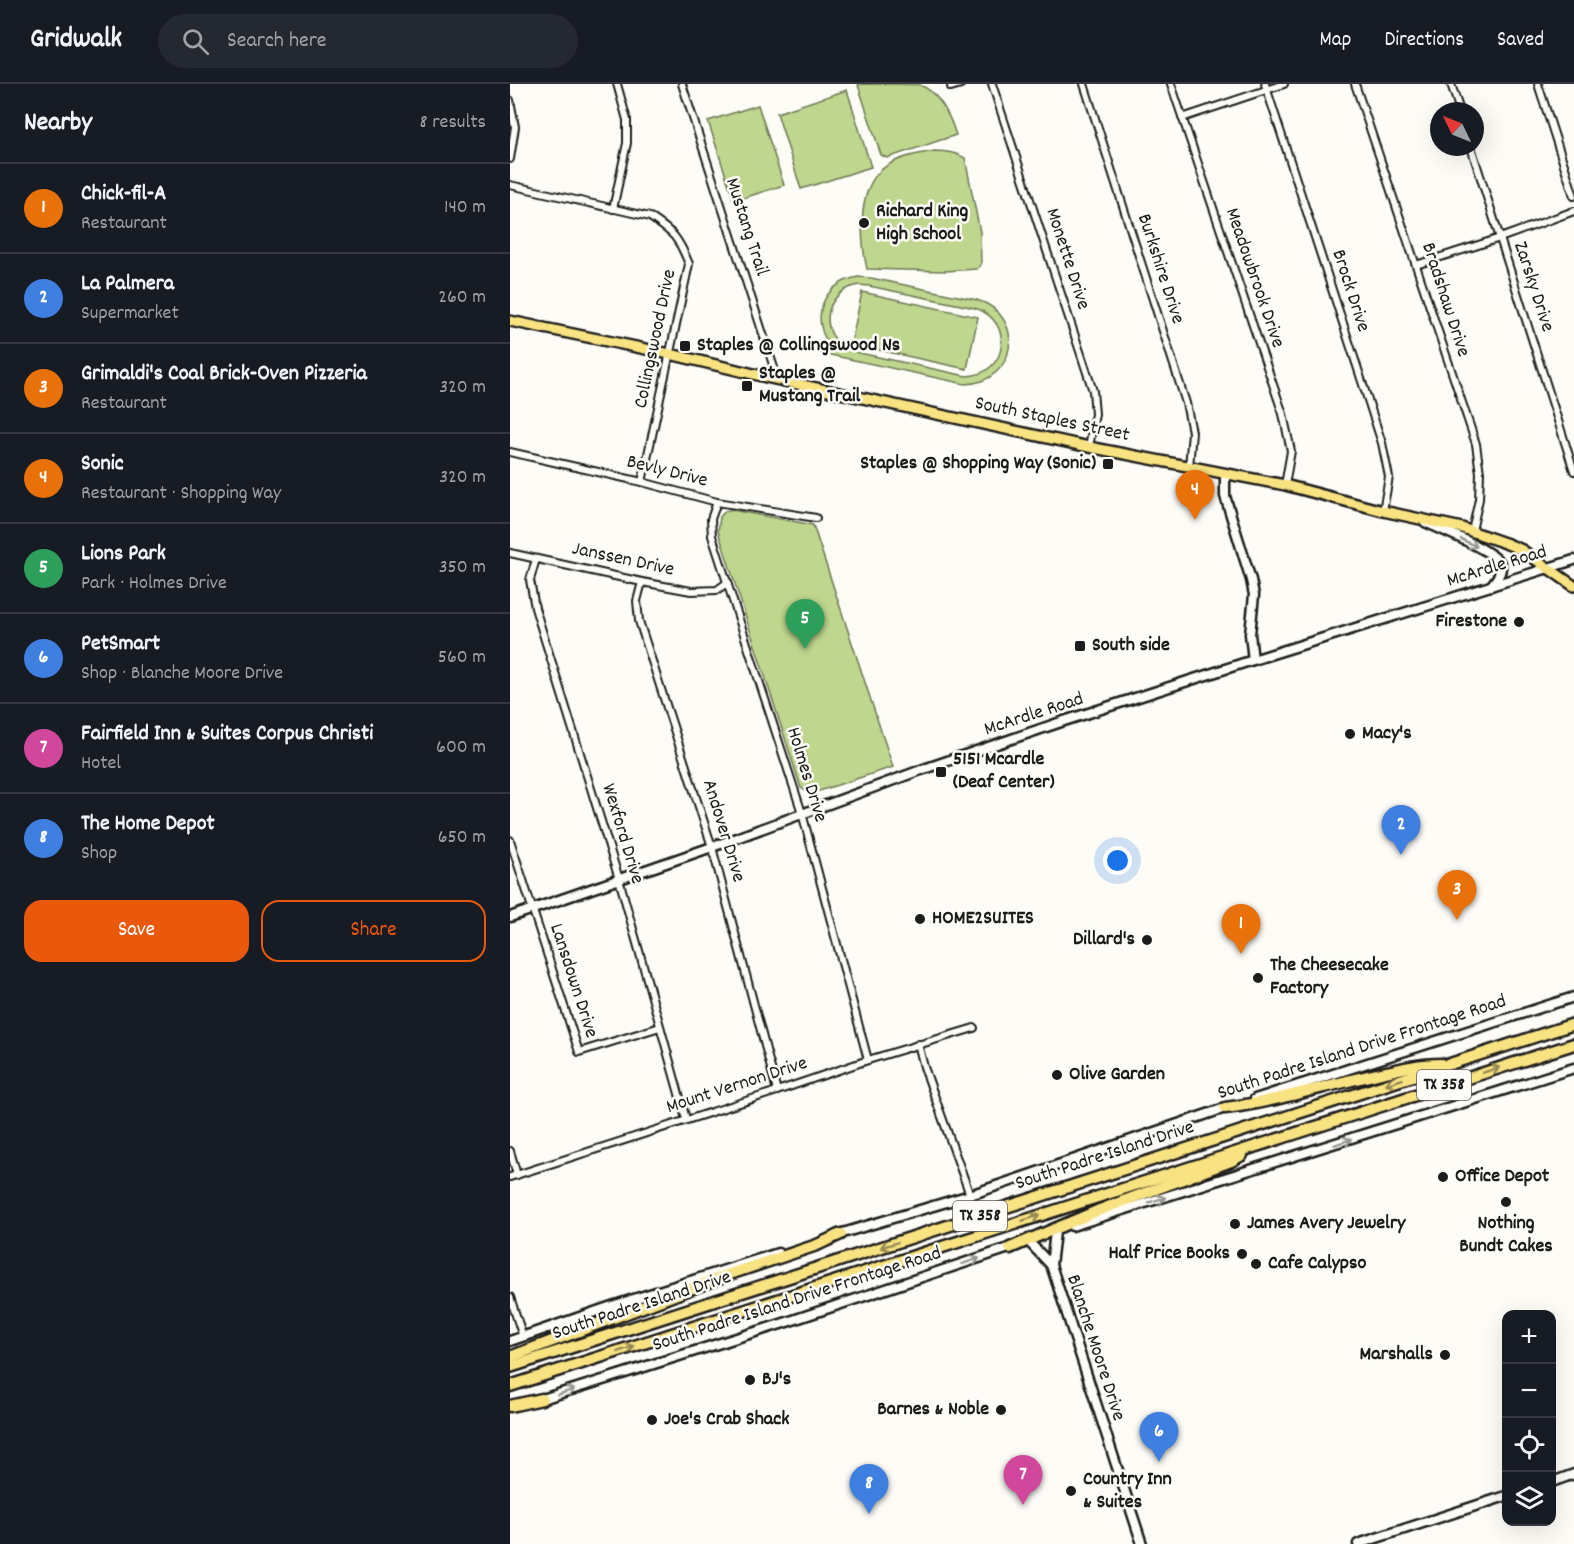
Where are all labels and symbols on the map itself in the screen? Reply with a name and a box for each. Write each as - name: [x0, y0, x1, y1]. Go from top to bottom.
- north arrow: [1430, 102, 1484, 156]
- street label: Mustang Trail: [717, 174, 775, 280]
- place label: Richard King High School: [876, 198, 968, 249]
- street label: Meadowbrook Drive: [1217, 204, 1291, 352]
- street label: Monette Drive: [1037, 205, 1097, 314]
- street label: Burkshire Drive: [1129, 210, 1191, 328]
- marker: Richard King High School: [857, 216, 871, 230]
- street label: Zarsky Drive: [1505, 238, 1561, 336]
- street label: Bradshaw Drive: [1413, 239, 1477, 361]
- street label: Brock Drive: [1324, 246, 1377, 336]
- street label: Collingswood Drive: [628, 267, 684, 411]
- place label: Staples @ Collingswood Ns: [697, 332, 900, 360]
- marker: Staples @ Collingswood Ns: [678, 339, 692, 353]
- place label: Staples @ Mustang Trail: [759, 360, 861, 411]
- marker: Staples @ Mustang Trail: [740, 379, 754, 393]
- street label: South Staples Street: [972, 390, 1132, 450]
- street label: Bevly Drive: [624, 448, 711, 496]
- place label: Staples @ Shopping Way (Sonic): [860, 450, 1096, 478]
- marker: Staples @ Shopping Way (Sonic): [1101, 457, 1115, 471]
- pin: 4: [1176, 470, 1214, 520]
- street label: Janssen Drive: [569, 536, 677, 585]
- one-way arrow: [1460, 538, 1478, 550]
- street label: McArdle Road: [1444, 539, 1550, 595]
- pin: 5: [786, 600, 824, 649]
- place label: Firestone: [1435, 608, 1507, 636]
- marker: Firestone: [1512, 615, 1526, 629]
- place label: South side: [1092, 632, 1170, 660]
- marker: South side: [1073, 639, 1087, 653]
- street label: McArdle Road: [981, 686, 1087, 744]
- place label: Macy's: [1362, 720, 1412, 748]
- street label: Holmes Drive: [778, 724, 834, 826]
- marker: Macy's: [1343, 727, 1357, 741]
- place label: 5151 Mcardle (Deaf Center): [953, 746, 1055, 797]
- marker: 5151 Mcardle (Deaf Center): [934, 765, 948, 779]
- street label: Andover Drive: [694, 776, 752, 886]
- street label: Wexford Drive: [593, 780, 651, 888]
- pin: 2: [1382, 806, 1420, 855]
- your location: [1103, 846, 1132, 875]
- pin: 3: [1438, 870, 1476, 920]
- pin: 1: [1222, 904, 1260, 954]
- place label: HOME2SUITES: [932, 905, 1034, 933]
- marker: HOME2SUITES: [913, 912, 927, 926]
- street label: Lansdown Drive: [541, 920, 605, 1042]
- place label: Dillard's: [1073, 926, 1135, 954]
- marker: Dillard's: [1140, 933, 1154, 947]
- place label: The Cheesecake Factory: [1270, 952, 1389, 1003]
- marker: The Cheesecake Factory: [1251, 971, 1265, 985]
- street label: South Padre Island Drive Frontage Road: [1214, 988, 1510, 1108]
- street label: Mount Vernon Drive: [663, 1050, 811, 1122]
- place label: Olive Garden: [1069, 1061, 1165, 1089]
- one-way arrow: [1481, 1064, 1500, 1075]
- marker: Olive Garden: [1050, 1068, 1064, 1082]
- road number: TX 358: [1417, 1070, 1471, 1100]
- one-way arrow: [1385, 1077, 1404, 1088]
- street label: South Padre Island Drive: [1012, 1114, 1198, 1198]
- one-way arrow: [1333, 1136, 1352, 1147]
- place label: Office Depot: [1455, 1163, 1550, 1191]
- marker: Office Depot: [1436, 1170, 1450, 1184]
- one-way arrow: [1147, 1194, 1166, 1205]
- marker: Nothing Bundt Cakes: [1499, 1195, 1513, 1209]
- road number: TX 358: [953, 1201, 1007, 1231]
- place label: James Avery Jewelry: [1247, 1210, 1406, 1238]
- place label: Nothing Bundt Cakes: [1459, 1210, 1553, 1261]
- one-way arrow: [1021, 1212, 1040, 1223]
- marker: James Avery Jewelry: [1228, 1217, 1242, 1231]
- street label: South Padre Island Drive Frontage Road: [649, 1240, 945, 1360]
- one-way arrow: [880, 1240, 899, 1251]
- place label: Half Price Books: [1109, 1240, 1230, 1268]
- marker: Half Price Books: [1235, 1247, 1249, 1261]
- place label: Cafe Calypso: [1268, 1250, 1366, 1278]
- one-way arrow: [961, 1255, 980, 1266]
- marker: Cafe Calypso: [1249, 1257, 1263, 1271]
- street label: South Padre Island Drive: [549, 1264, 735, 1348]
- street label: Blanche Moore Drive: [1058, 1271, 1132, 1425]
- place label: Marshalls: [1360, 1341, 1433, 1369]
- one-way arrow: [616, 1343, 635, 1354]
- marker: Marshalls: [1438, 1348, 1452, 1362]
- place label: BJ's: [762, 1366, 791, 1394]
- marker: BJ's: [743, 1373, 757, 1387]
- one-way arrow: [556, 1385, 575, 1396]
- place label: Barnes & Noble: [877, 1396, 989, 1424]
- marker: Barnes & Noble: [994, 1403, 1008, 1417]
- place label: Joe's Crab Shack: [664, 1406, 789, 1434]
- pin: 6: [1140, 1412, 1178, 1462]
- marker: Joe's Crab Shack: [645, 1413, 659, 1427]
- pin: 7: [1004, 1456, 1042, 1505]
- pin: 8: [850, 1464, 888, 1514]
- place label: Country Inn & Suites: [1083, 1466, 1172, 1517]
- marker: Country Inn & Suites: [1064, 1484, 1078, 1498]

